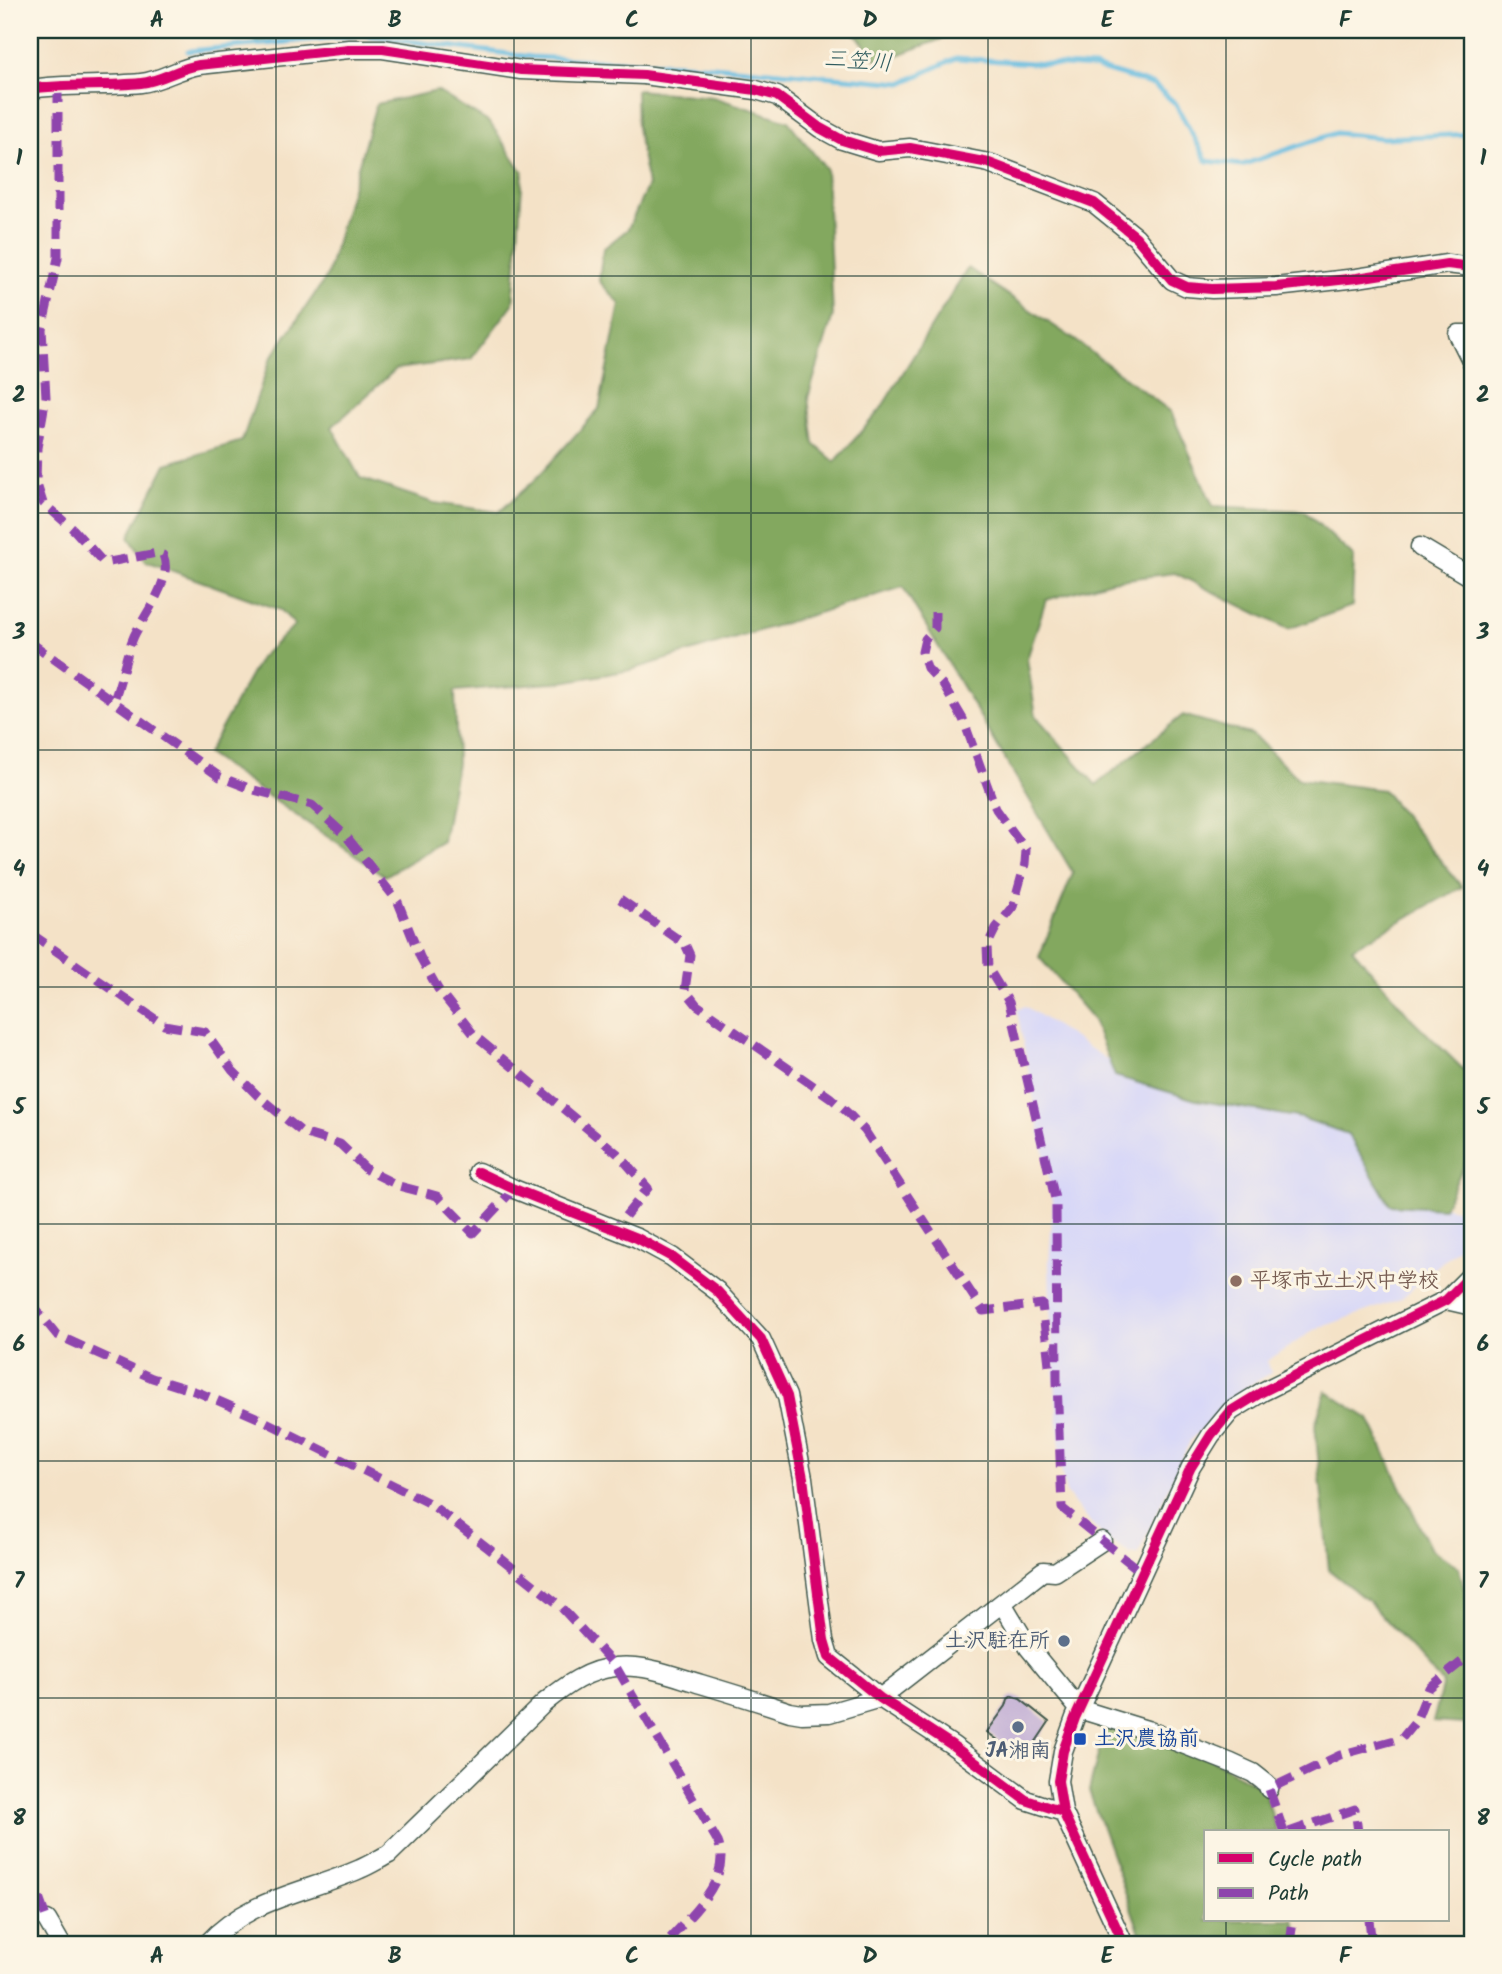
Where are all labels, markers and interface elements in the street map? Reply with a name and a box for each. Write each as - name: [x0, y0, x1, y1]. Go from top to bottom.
- text: A: [150, 3, 164, 39]
- text: B: [388, 3, 402, 39]
- text: C: [625, 3, 639, 39]
- text: D: [862, 3, 878, 39]
- text: E: [1101, 3, 1115, 39]
- text: F: [1339, 3, 1353, 39]
- water label: 三笠川: [822, 42, 894, 82]
- text: 1: [16, 141, 23, 177]
- text: 1: [1480, 141, 1487, 177]
- text: 2: [12, 378, 26, 414]
- text: 2: [1476, 378, 1490, 414]
- text: 3: [12, 615, 26, 651]
- text: 3: [1476, 615, 1490, 651]
- text: 4: [13, 852, 26, 888]
- text: 4: [1477, 852, 1490, 888]
- text: 5: [12, 1090, 27, 1126]
- text: 5: [1476, 1090, 1491, 1126]
- place label: 平塚市立土沢中学校: [1250, 1265, 1439, 1298]
- marker: 平塚市立土沢中学校: [1228, 1273, 1244, 1289]
- text: 6: [13, 1327, 25, 1363]
- text: 6: [1477, 1327, 1489, 1363]
- text: 7: [14, 1564, 26, 1600]
- text: 7: [1478, 1564, 1490, 1600]
- place label: 土沢駐在所: [945, 1625, 1050, 1658]
- marker: 土沢駐在所: [1056, 1633, 1072, 1649]
- marker: JA湘南: [1010, 1719, 1026, 1735]
- place label: 土沢農協前: [1094, 1723, 1199, 1756]
- marker: 土沢農協前: [1072, 1731, 1088, 1747]
- place label: JA湘南: [985, 1735, 1051, 1768]
- text: 8: [12, 1801, 26, 1837]
- text: 8: [1476, 1801, 1490, 1837]
- legend: [1204, 1830, 1450, 1922]
- text: Cycle path: [1268, 1844, 1362, 1877]
- text: Path: [1268, 1878, 1309, 1911]
- text: A: [150, 1939, 164, 1974]
- text: B: [388, 1939, 402, 1974]
- text: C: [625, 1939, 639, 1974]
- text: D: [862, 1939, 878, 1974]
- text: E: [1101, 1939, 1115, 1974]
- text: F: [1339, 1939, 1353, 1974]

